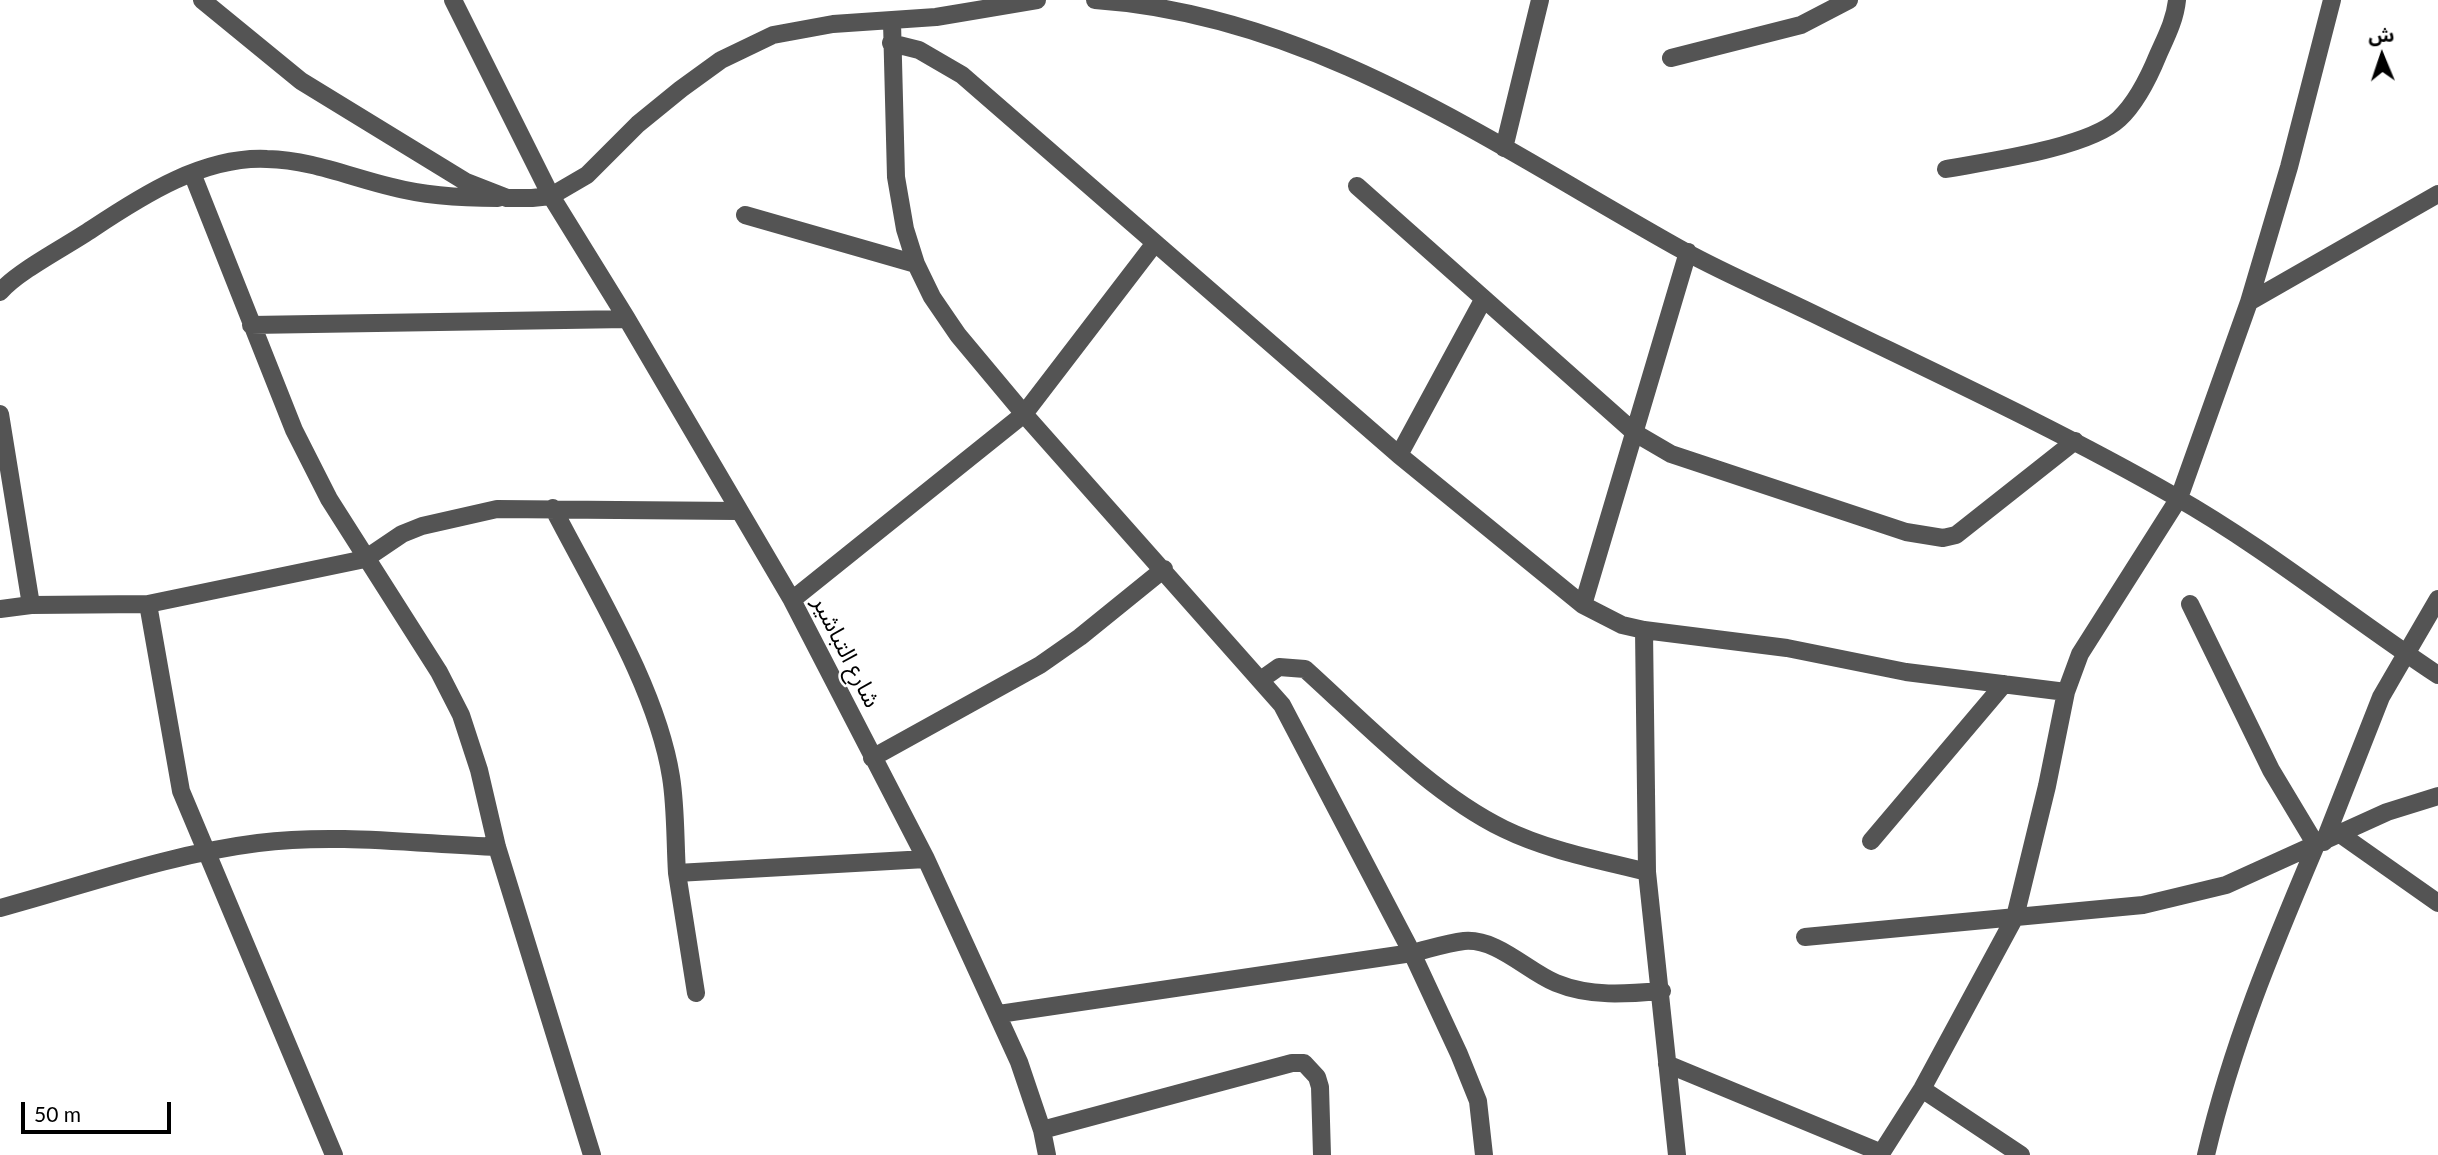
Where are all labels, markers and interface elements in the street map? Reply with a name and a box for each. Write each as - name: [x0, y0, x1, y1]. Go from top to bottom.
- north arrow: [2347, 21, 2417, 91]
- text: ش: [2368, 23, 2395, 46]
- street label: شارع التباشير: [806, 592, 886, 712]
- scale bar: [24, 1088, 175, 1132]
- text: 50 m: [34, 1101, 81, 1126]

